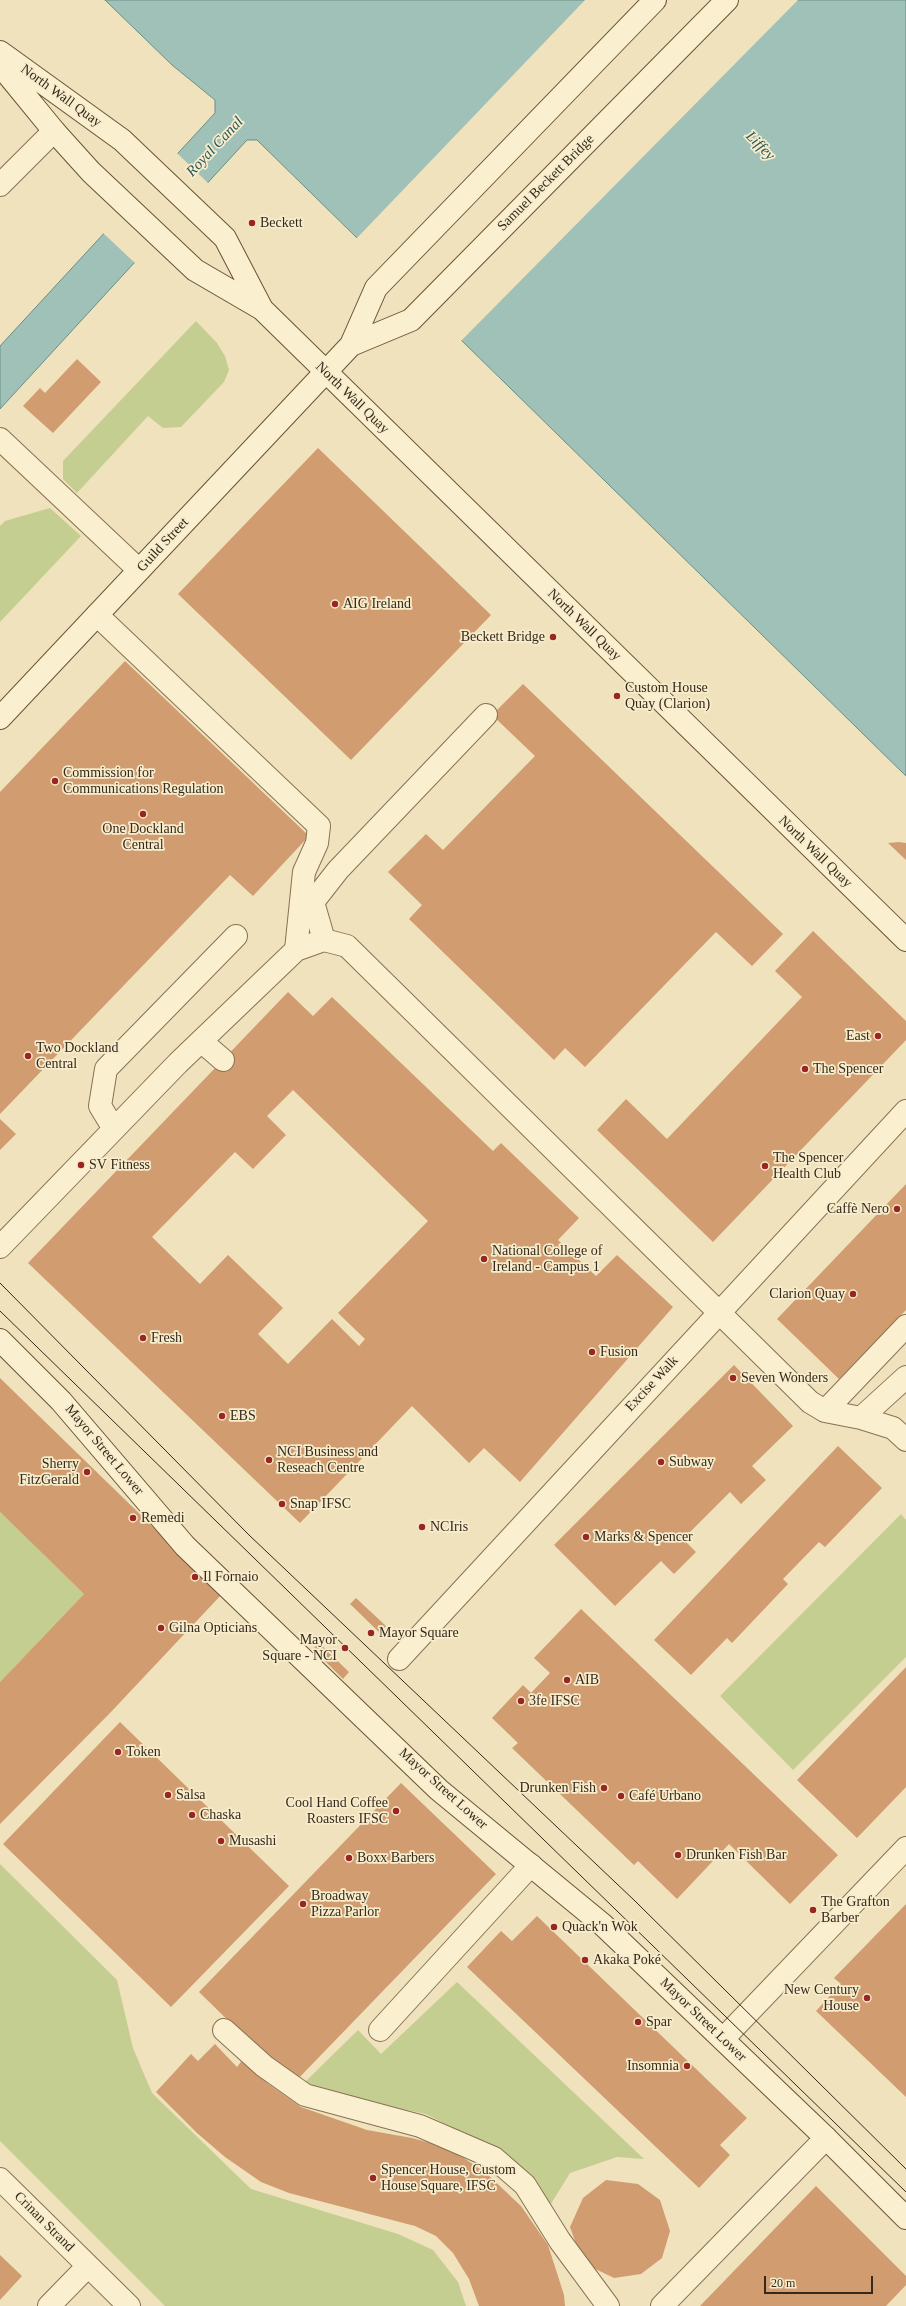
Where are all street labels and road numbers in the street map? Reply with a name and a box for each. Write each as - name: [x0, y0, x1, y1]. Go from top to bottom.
- street label: North Wall Quay: [17, 61, 105, 131]
- street label: Samuel Beckett Bridge: [494, 131, 598, 235]
- street label: North Wall Quay: [312, 359, 392, 437]
- street label: Guild Street: [134, 514, 192, 576]
- street label: North Wall Quay: [544, 586, 624, 664]
- street label: North Wall Quay: [775, 813, 855, 891]
- street label: Excise Walk: [622, 1353, 682, 1415]
- street label: Mayor Street Lower: [61, 1401, 147, 1499]
- street label: Mayor Street Lower: [395, 1745, 491, 1833]
- street label: Mayor Street Lower: [656, 1975, 750, 2065]
- street label: Crinan Strand: [10, 2188, 78, 2256]

